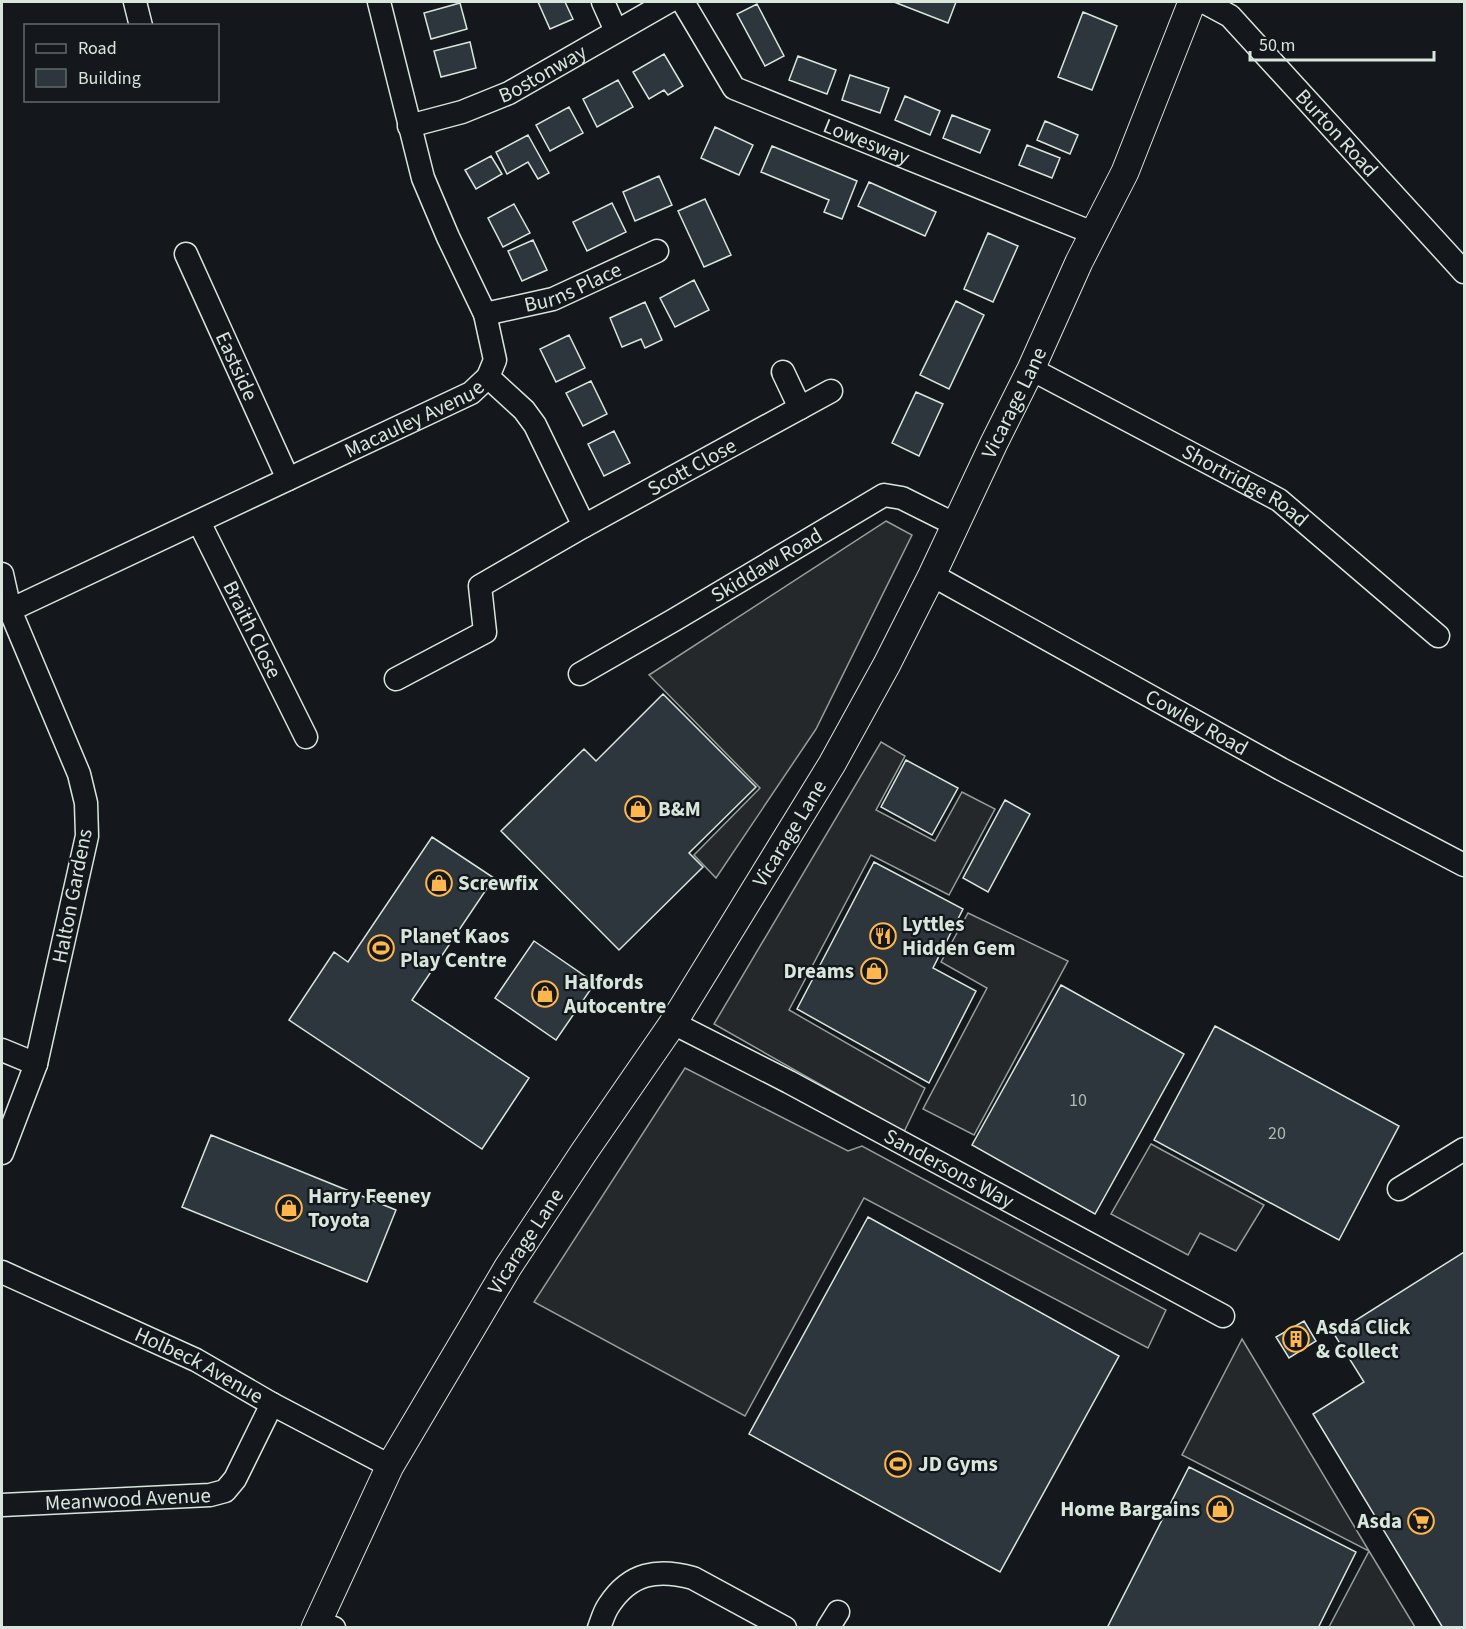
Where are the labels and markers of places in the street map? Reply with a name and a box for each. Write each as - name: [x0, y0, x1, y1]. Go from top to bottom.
- shop icon: B&M: [623, 794, 653, 824]
- place label: B&M: [658, 794, 701, 824]
- shop icon: Screwfix: [424, 868, 454, 898]
- place label: Screwfix: [458, 868, 539, 898]
- place label: Lyttles Hidden Gem: [902, 909, 1015, 963]
- place label: Planet Kaos Play Centre: [400, 921, 509, 975]
- restaurant icon: Lyttles Hidden Gem: [868, 921, 898, 951]
- sports icon: Planet Kaos Play Centre: [366, 933, 396, 963]
- place label: Dreams: [784, 956, 854, 986]
- shop icon: Dreams: [859, 956, 889, 986]
- place label: Halfords Autocentre: [563, 967, 667, 1021]
- shop icon: Halfords Autocentre: [530, 979, 560, 1009]
- place label: Harry Feeney Toyota: [308, 1181, 431, 1235]
- shop icon: Harry Feeney Toyota: [274, 1193, 304, 1223]
- place label: Asda Click & Collect: [1315, 1312, 1411, 1366]
- building icon: Asda Click & Collect: [1281, 1324, 1311, 1354]
- sports icon: JD Gyms: [883, 1449, 913, 1479]
- place label: JD Gyms: [918, 1449, 998, 1479]
- place label: Home Bargains: [1060, 1494, 1200, 1524]
- shop icon: Home Bargains: [1205, 1494, 1235, 1524]
- place label: Asda: [1356, 1506, 1402, 1536]
- supermarket icon: Asda: [1406, 1506, 1436, 1536]

